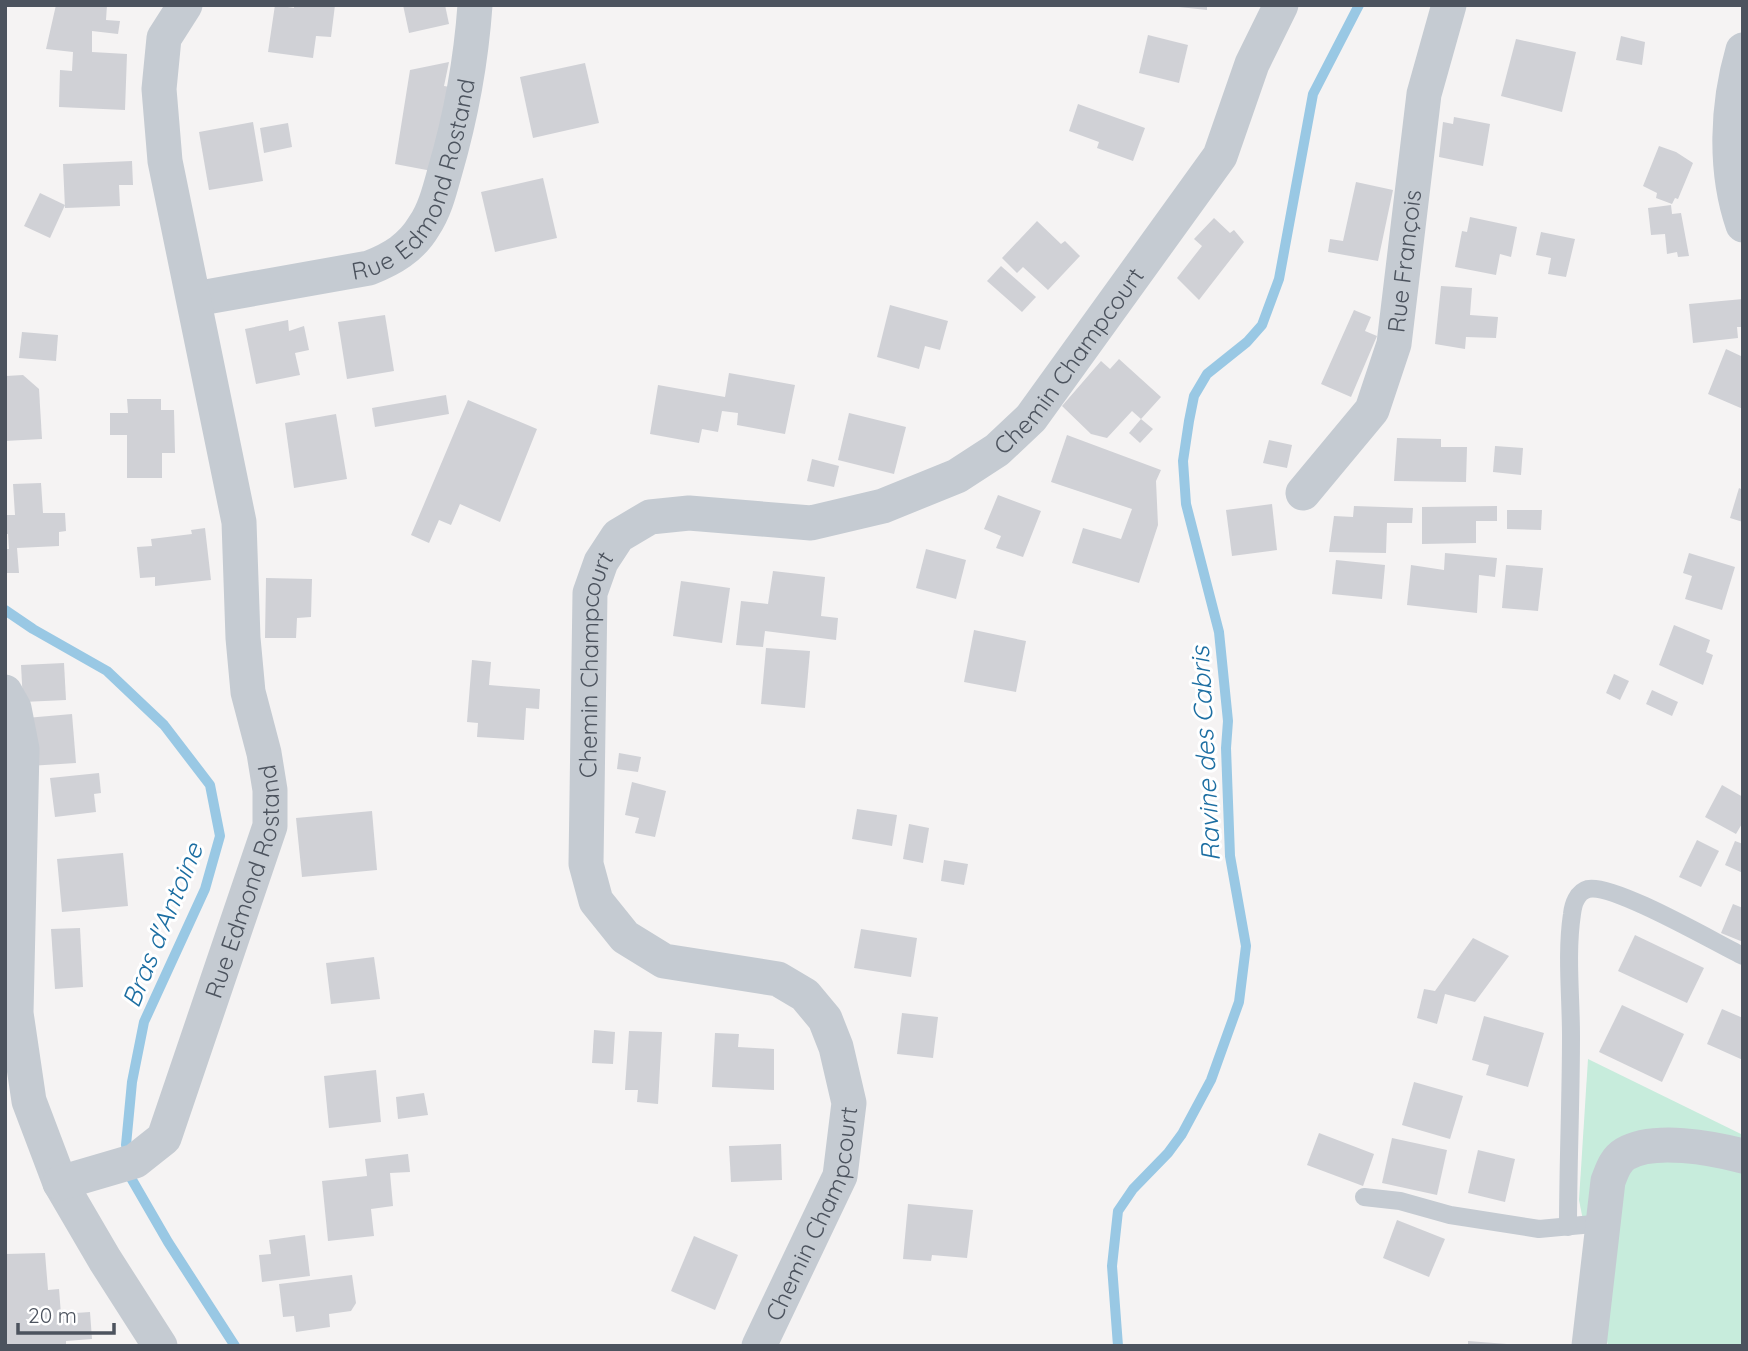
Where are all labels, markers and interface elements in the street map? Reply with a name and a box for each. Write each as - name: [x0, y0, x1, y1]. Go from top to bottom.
- street label: Rue Edmond Rostand: [349, 76, 481, 286]
- street label: Rue François: [1380, 188, 1427, 334]
- street label: Chemin Champcourt: [987, 261, 1150, 461]
- street label: Chemin Champcourt: [572, 545, 619, 778]
- water label: Ravine des Cabris: [1183, 644, 1227, 862]
- street label: Rue Edmond Rostand: [198, 763, 285, 1002]
- water label: Bras d'Antoine: [114, 837, 210, 1012]
- street label: Chemin Champcourt: [758, 1105, 863, 1326]
- scale bar: [18, 1292, 114, 1336]
- text: 20 m: [28, 1302, 77, 1328]

